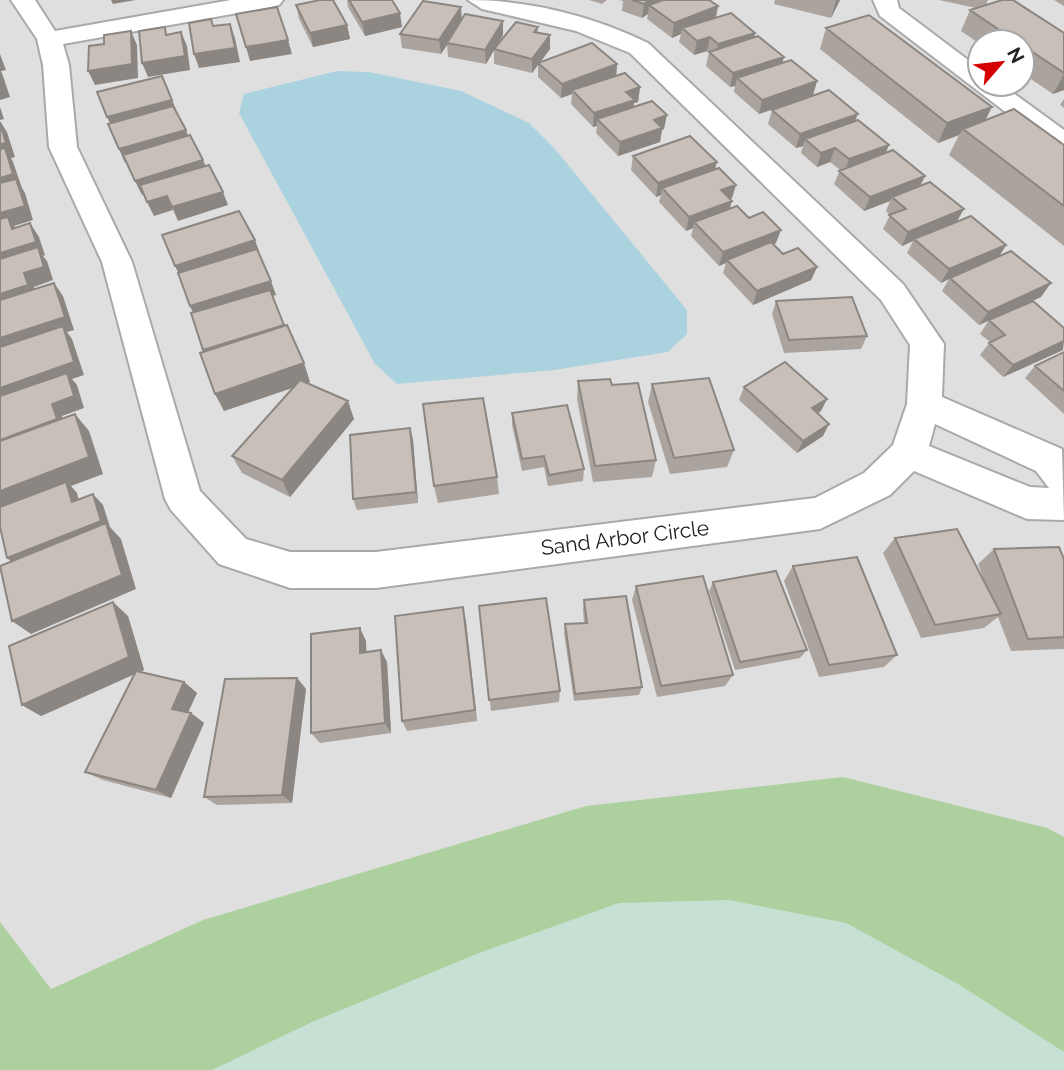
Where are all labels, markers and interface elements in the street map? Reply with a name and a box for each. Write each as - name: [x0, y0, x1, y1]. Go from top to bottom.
- north arrow: [966, 28, 1036, 98]
- text: N: [1003, 43, 1029, 67]
- street label: Sand Arbor Circle: [540, 515, 710, 560]

